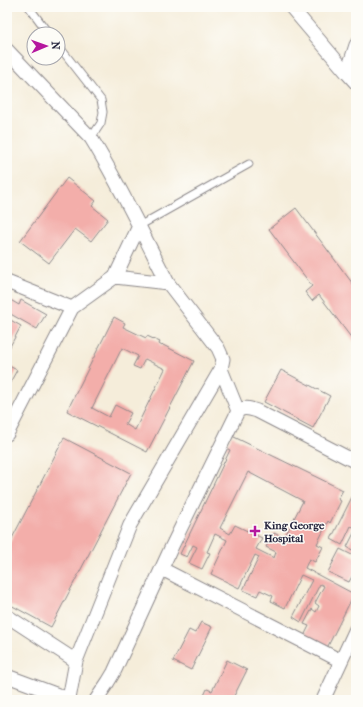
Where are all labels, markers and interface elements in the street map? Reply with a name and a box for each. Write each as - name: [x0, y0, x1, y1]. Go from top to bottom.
- north arrow: [26, 26, 66, 66]
- text: N: [49, 41, 62, 51]
- place label: King George Hospital: [264, 519, 325, 545]
- marker: King George Hospital: [249, 525, 261, 537]

